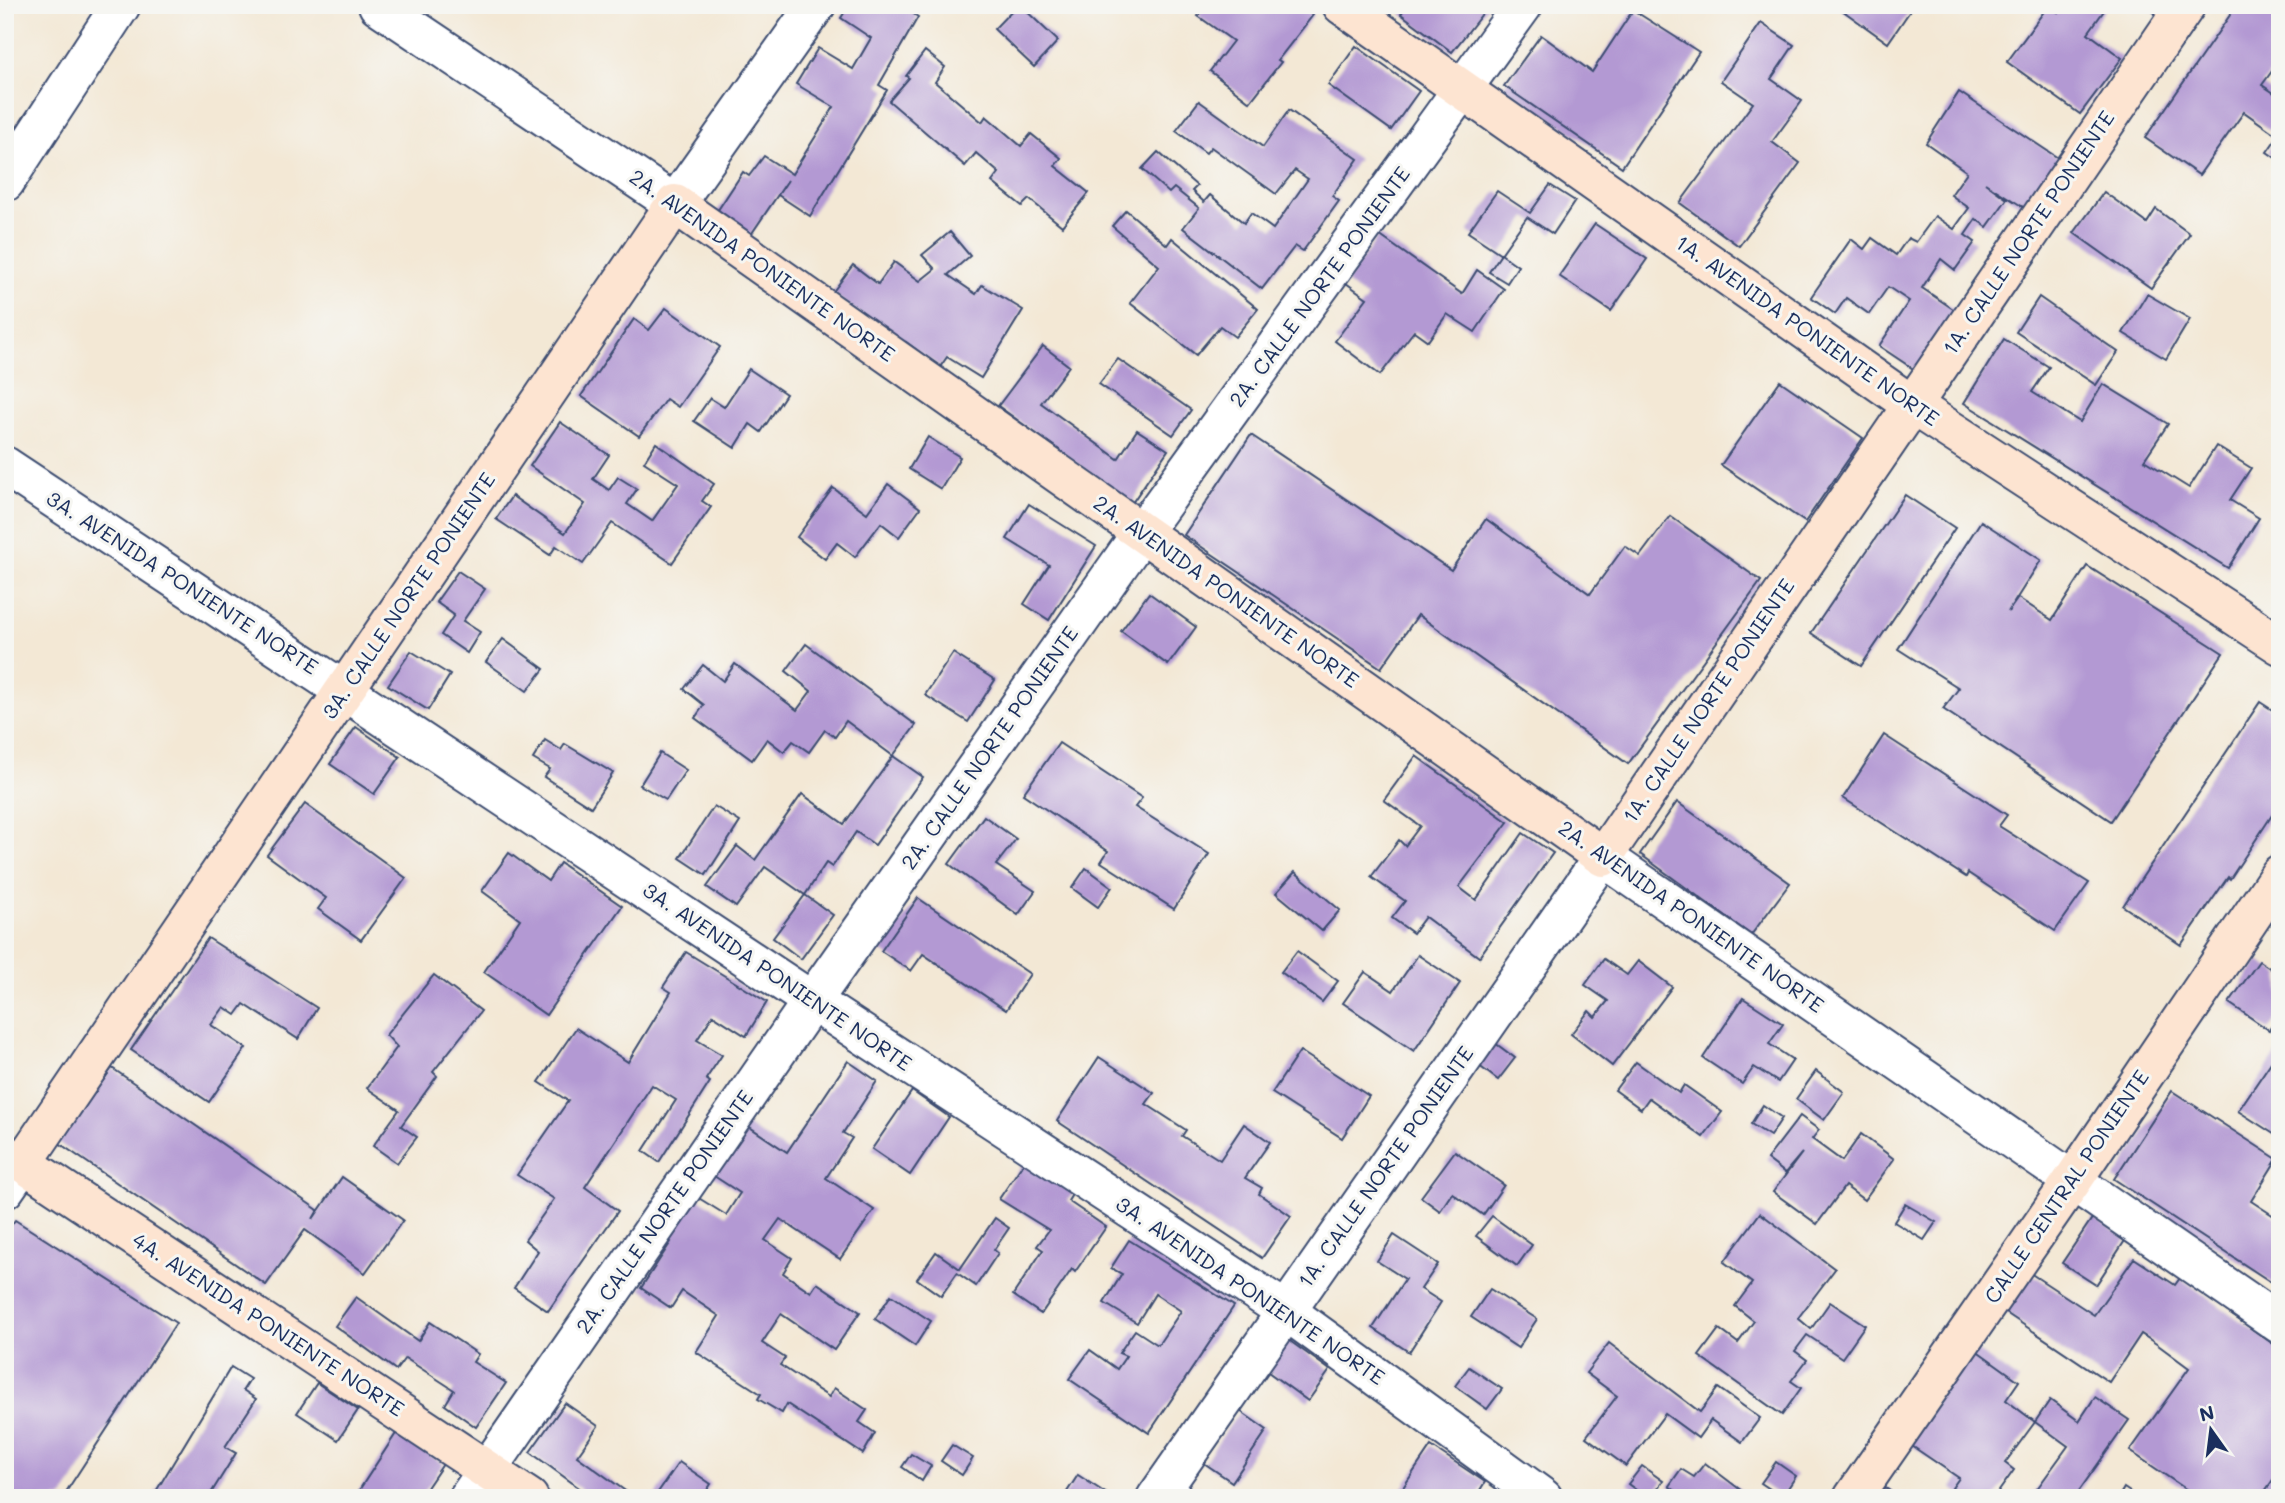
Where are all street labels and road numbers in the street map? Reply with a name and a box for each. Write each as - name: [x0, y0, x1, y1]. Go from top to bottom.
- street label: 1A. CALLE NORTE PONIENTE: [1936, 105, 2120, 359]
- street label: 2A. CALLE NORTE PONIENTE: [1222, 160, 1415, 412]
- street label: 2A. AVENIDA PONIENTE NORTE: [625, 163, 901, 367]
- street label: 1A. AVENIDA PONIENTE NORTE: [1671, 228, 1945, 431]
- street label: 3A. CALLE NORTE PONIENTE: [315, 467, 500, 724]
- street label: 3A. AVENIDA PONIENTE NORTE: [42, 484, 324, 680]
- street label: 2A. AVENIDA PONIENTE NORTE: [1089, 489, 1365, 693]
- street label: 1A. CALLE NORTE PONIENTE: [1616, 573, 1800, 827]
- street label: 2A. CALLE NORTE PONIENTE: [894, 620, 1083, 874]
- street label: 2A. AVENIDA PONIENTE NORTE: [1554, 814, 1830, 1018]
- street label: 3A. AVENIDA PONIENTE NORTE: [638, 876, 917, 1076]
- street label: 1A. CALLE NORTE PONIENTE: [1291, 1040, 1479, 1292]
- street label: CALLE CENTRAL PONIENTE: [1977, 1064, 2154, 1308]
- street label: 2A. CALLE NORTE PONIENTE: [569, 1084, 758, 1338]
- street label: 3A. AVENIDA PONIENTE NORTE: [1111, 1190, 1390, 1390]
- street label: 4A. AVENIDA PONIENTE NORTE: [128, 1226, 410, 1422]

